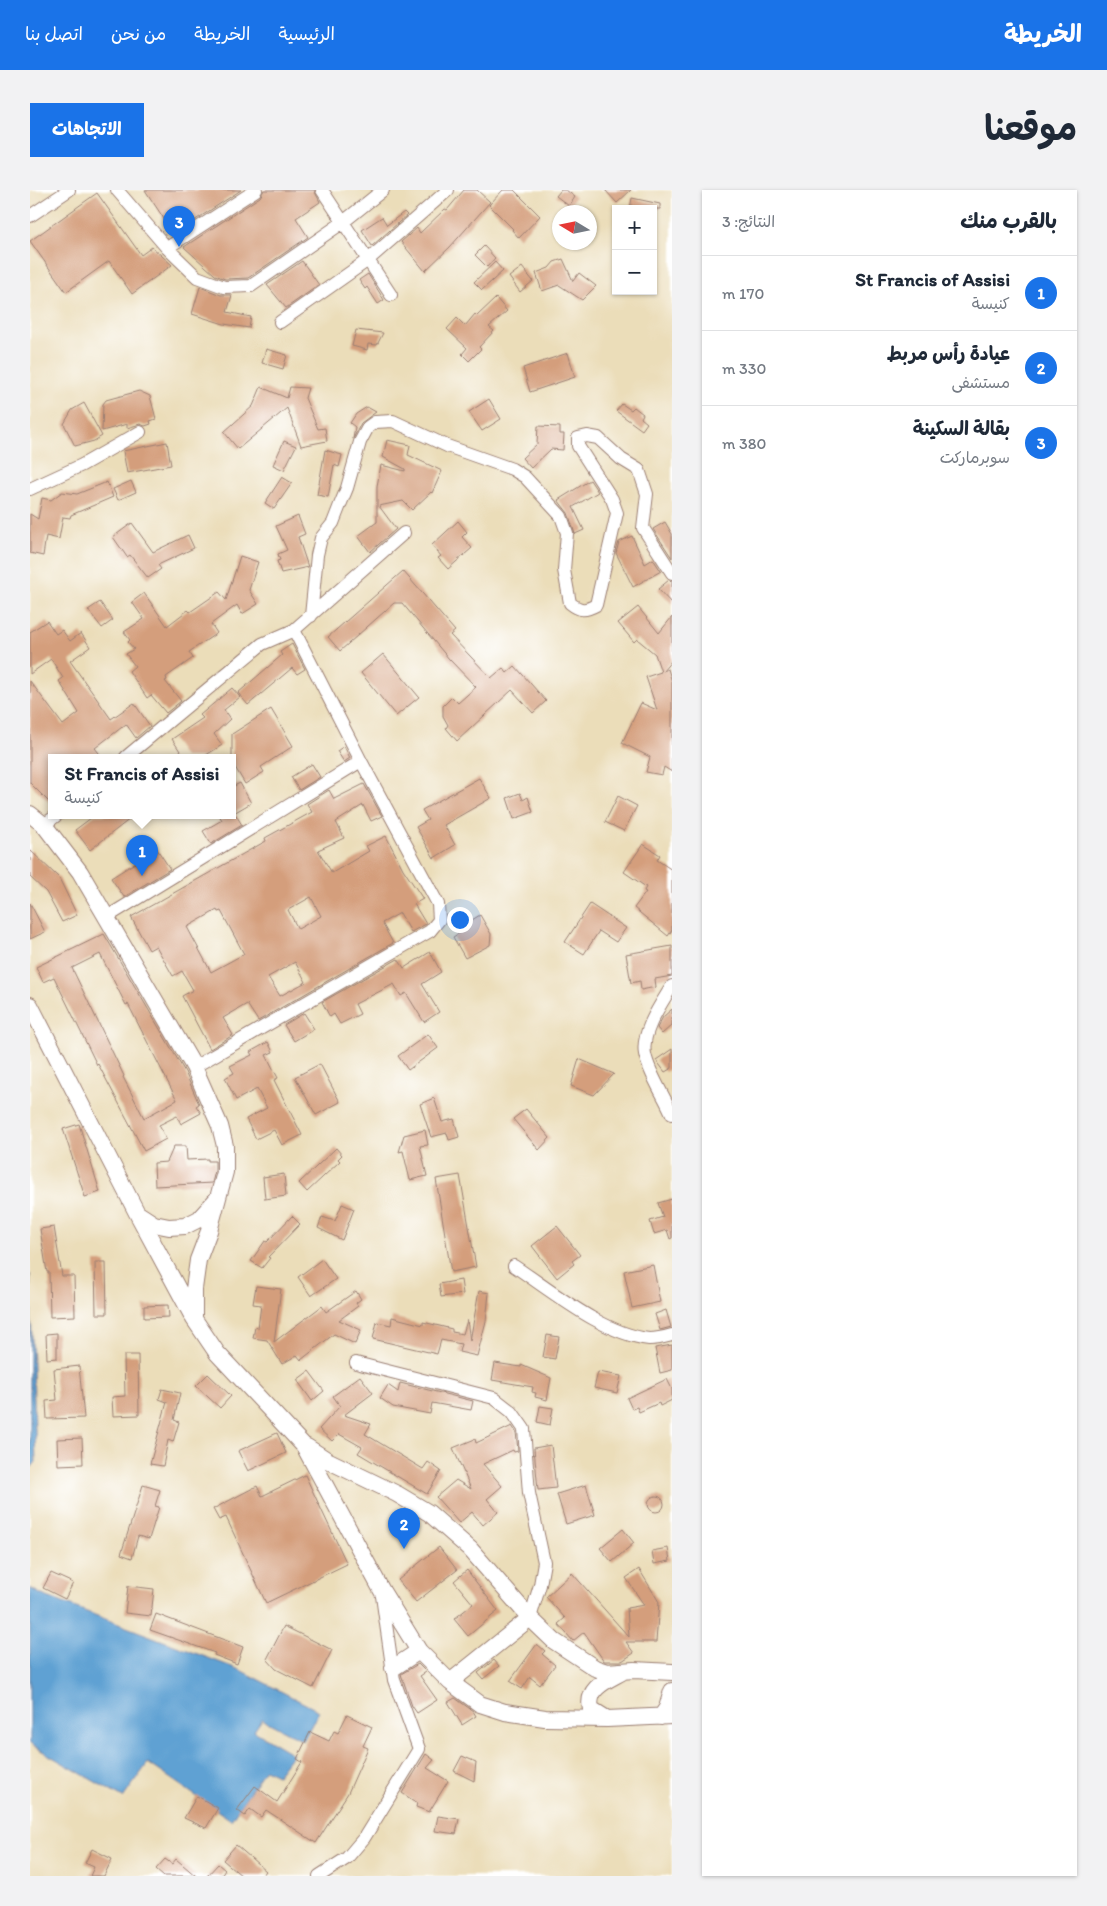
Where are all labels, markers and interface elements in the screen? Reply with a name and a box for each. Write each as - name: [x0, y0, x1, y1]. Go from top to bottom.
- text: الخريطة: [1004, 19, 1082, 48]
- text: اتصل بنا: [25, 23, 83, 45]
- text: من نحن: [111, 23, 166, 45]
- text: الخريطة: [194, 23, 251, 45]
- text: الرئيسية: [279, 23, 335, 45]
- button: الاتجاهات: [30, 103, 144, 157]
- text: موقعنا: [984, 107, 1077, 149]
- north arrow: [552, 205, 597, 250]
- map controls: [612, 205, 657, 295]
- button: +: [612, 205, 657, 250]
- pin: 3: [163, 206, 195, 247]
- text: بالقرب منك: [960, 208, 1057, 233]
- text: النتائج: 3: [722, 212, 775, 231]
- button: −: [612, 250, 657, 295]
- text: St Francis of Assisi: [855, 268, 1010, 291]
- text: 170 m: [722, 284, 764, 303]
- text: 1: [1037, 284, 1045, 303]
- text: كنيسة: [972, 294, 1010, 313]
- text: عيادة رأس مربط: [887, 342, 1010, 365]
- text: 330 m: [722, 359, 766, 378]
- text: 2: [1037, 359, 1045, 378]
- text: مستشفى: [951, 373, 1010, 392]
- text: بقالة السكينة: [913, 417, 1010, 440]
- text: 380 m: [722, 434, 766, 453]
- text: 3: [1037, 434, 1045, 453]
- text: سوبرماركت: [940, 448, 1010, 467]
- popup: [48, 754, 236, 819]
- text: St Francis of Assisi: [65, 762, 219, 785]
- text: كنيسة: [65, 788, 103, 807]
- pin: 1: [126, 835, 158, 876]
- your location: [447, 907, 473, 933]
- pin: 2: [388, 1508, 420, 1549]

